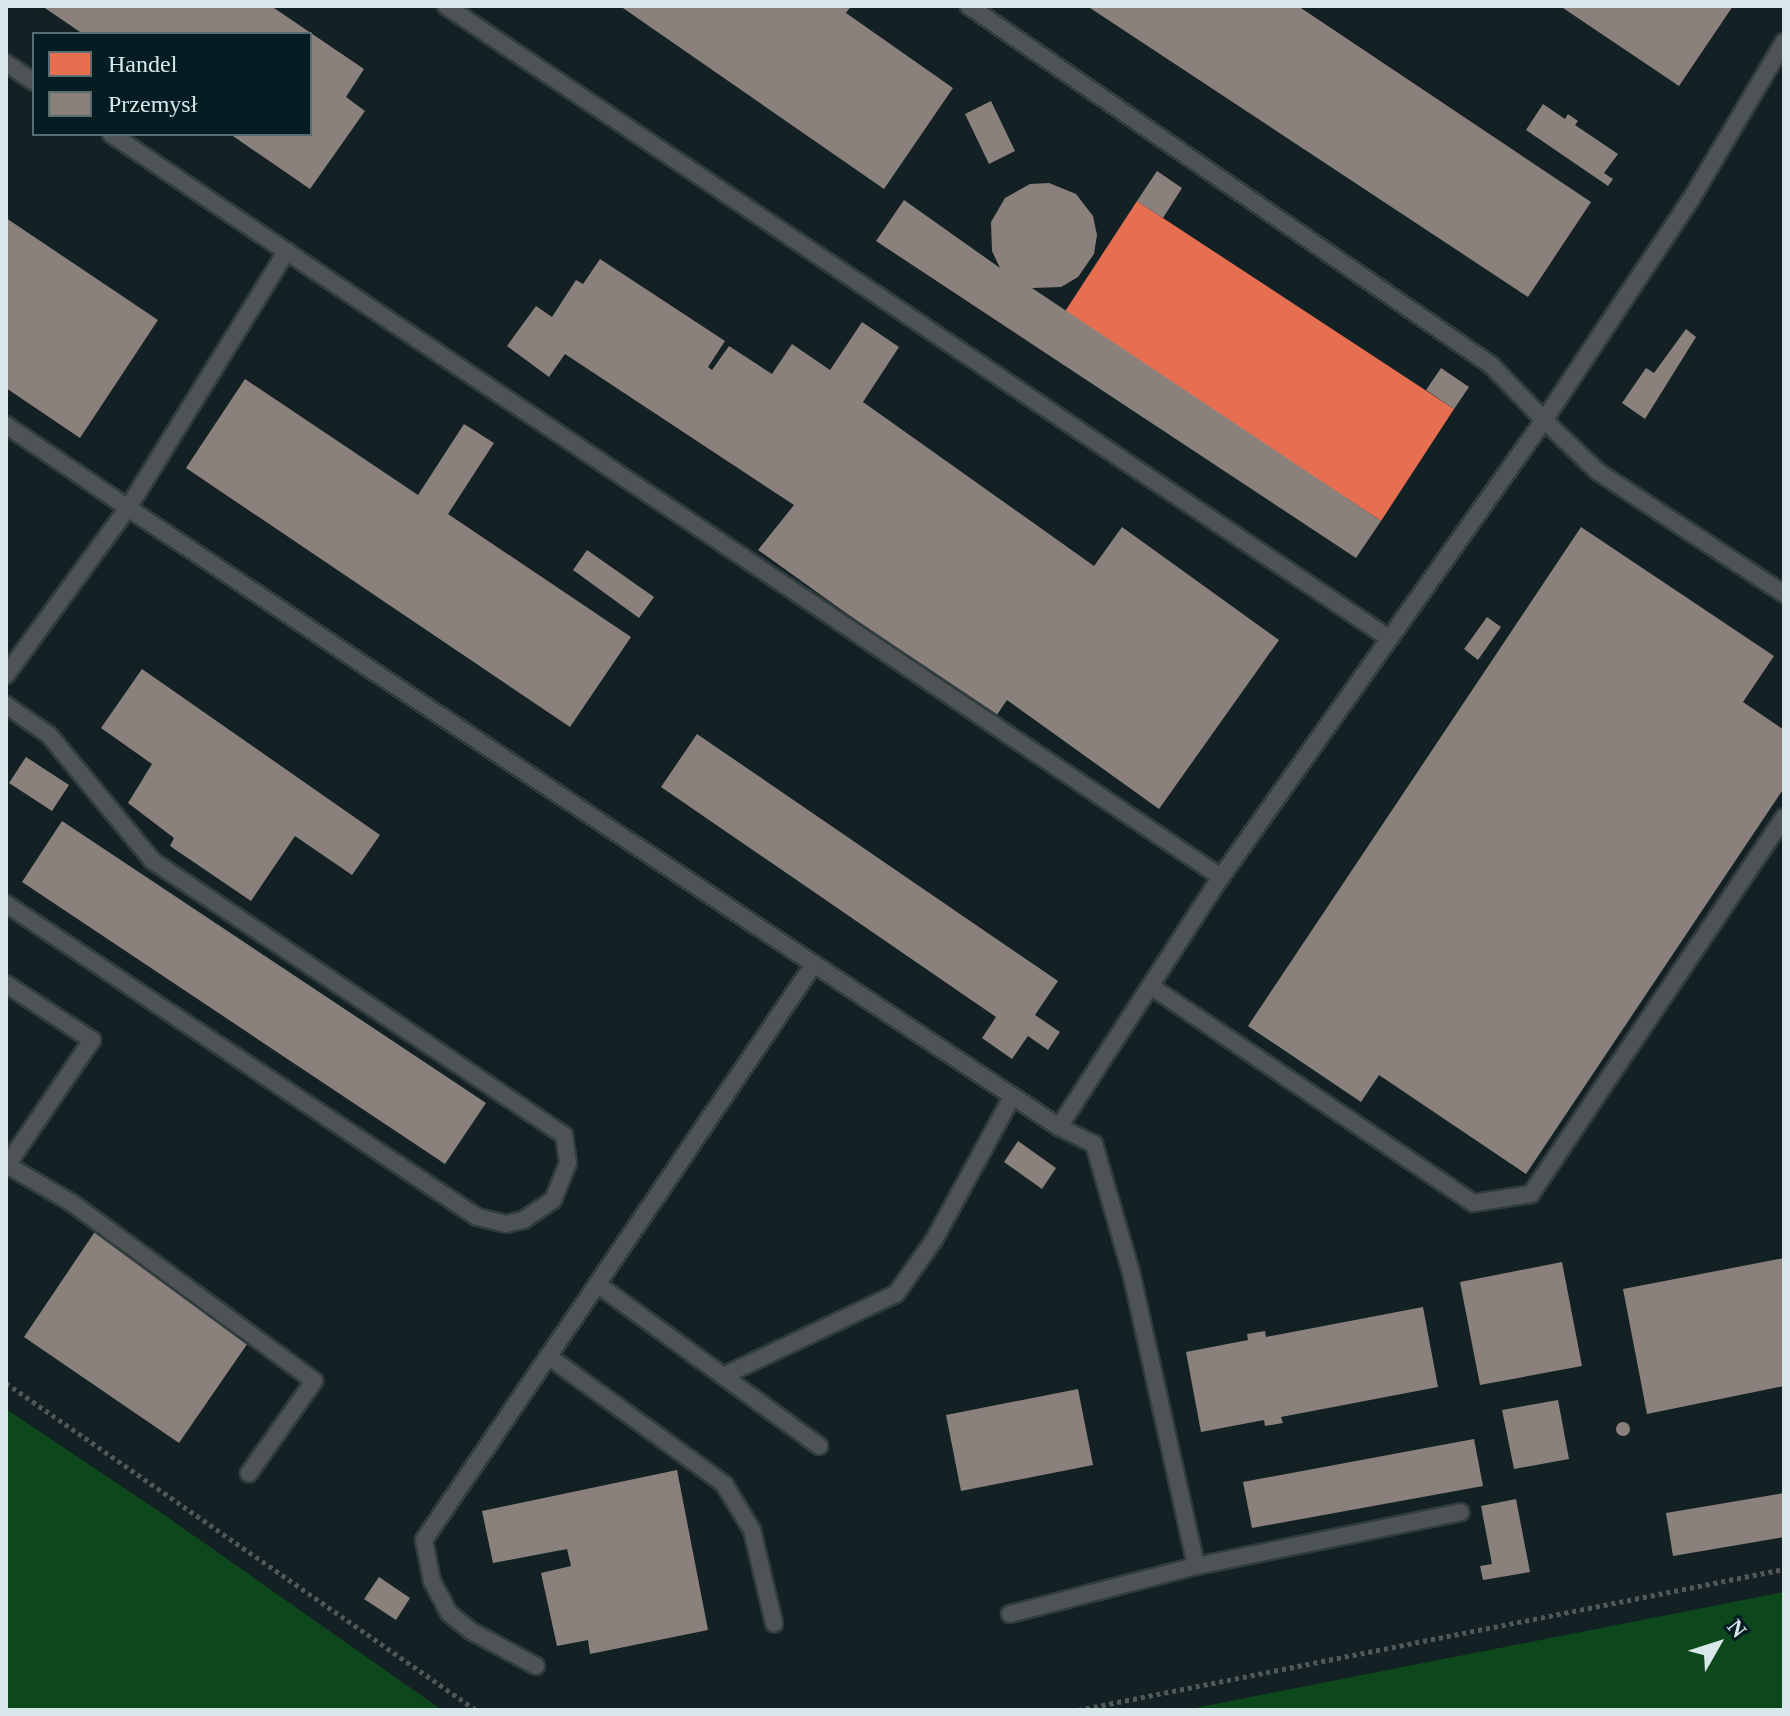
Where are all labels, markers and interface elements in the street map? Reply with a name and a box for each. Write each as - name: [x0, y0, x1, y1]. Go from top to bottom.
- legend: [32, 32, 312, 136]
- text: Handel: [108, 51, 177, 77]
- text: Przemysł: [108, 91, 197, 117]
- north arrow: [1678, 1604, 1758, 1684]
- text: N: [1722, 1615, 1752, 1643]

